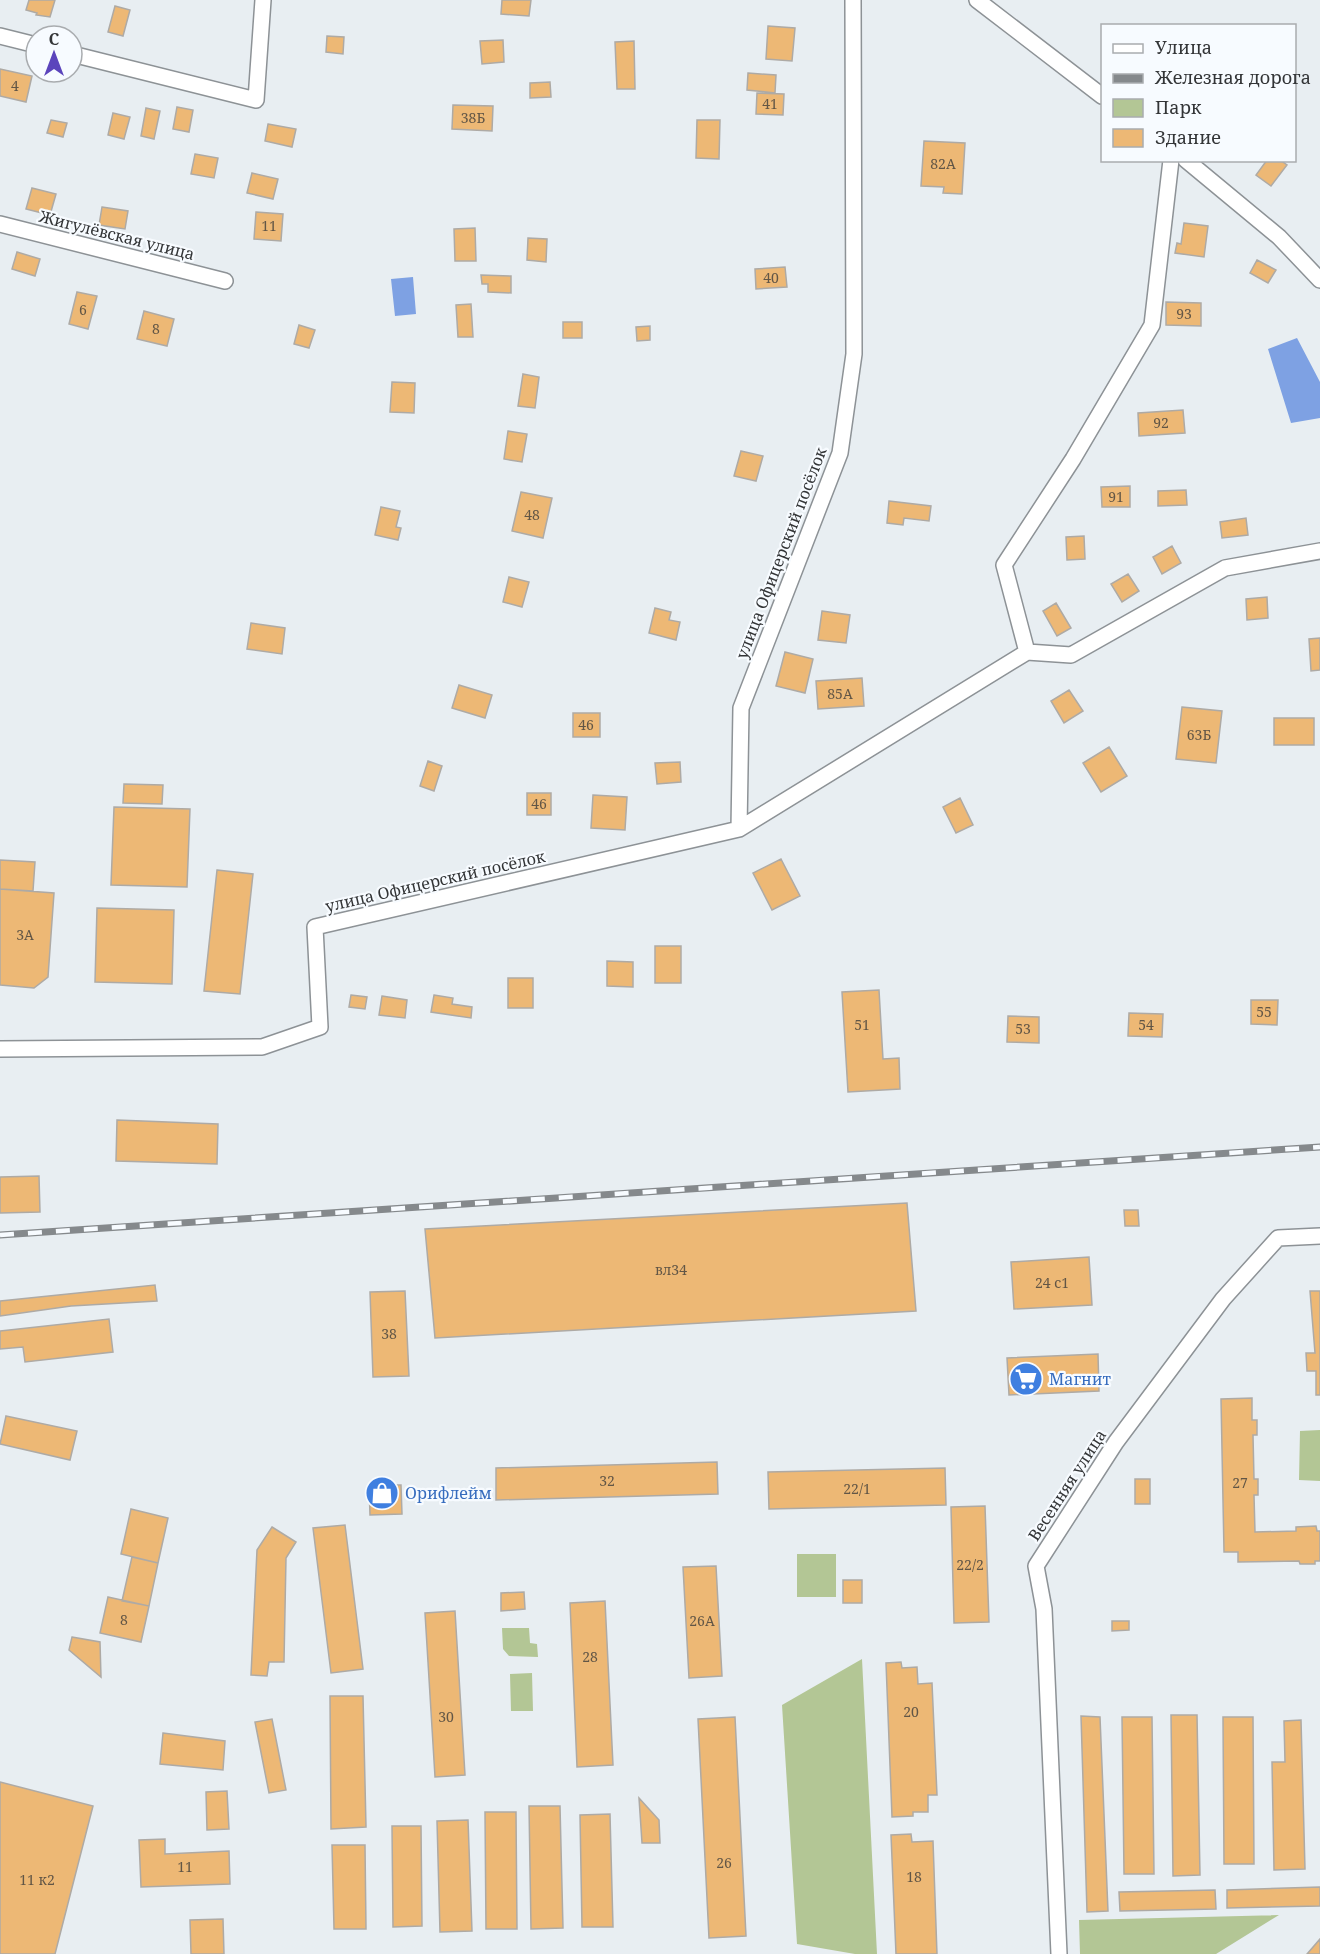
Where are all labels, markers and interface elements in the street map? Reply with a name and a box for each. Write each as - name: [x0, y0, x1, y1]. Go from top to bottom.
- north arrow: [24, 24, 84, 84]
- legend: [1101, 24, 1296, 162]
- text: С: [49, 28, 59, 50]
- text: Улица: [1155, 35, 1212, 59]
- text: Железная дорога: [1154, 65, 1311, 89]
- house number: 4: [11, 76, 19, 95]
- house number: 41: [762, 94, 778, 113]
- text: Парк: [1155, 95, 1202, 119]
- house number: 38Б: [461, 108, 485, 127]
- text: Здание: [1155, 125, 1221, 149]
- house number: 82А: [930, 154, 956, 173]
- street label: Жигулёвская улица: [36, 205, 197, 265]
- house number: 11: [261, 216, 277, 235]
- house number: 40: [763, 268, 779, 287]
- house number: 6: [79, 300, 87, 319]
- house number: 93: [1176, 304, 1192, 323]
- house number: 8: [152, 319, 160, 338]
- house number: 92: [1153, 413, 1169, 432]
- street label: улица Офицерский посёлок: [730, 444, 832, 662]
- house number: 91: [1108, 487, 1124, 506]
- house number: 48: [524, 505, 540, 524]
- house number: 85А: [827, 684, 853, 703]
- house number: 46: [578, 715, 594, 734]
- house number: 63Б: [1187, 725, 1211, 744]
- house number: 46: [531, 794, 547, 813]
- street label: улица Офицерский посёлок: [323, 845, 548, 917]
- house number: 3А: [16, 925, 34, 944]
- house number: 55: [1256, 1002, 1272, 1021]
- house number: 51: [854, 1015, 870, 1034]
- house number: 54: [1138, 1015, 1154, 1034]
- house number: 53: [1015, 1019, 1031, 1038]
- house number: вл34: [655, 1260, 687, 1279]
- house number: 24 с1: [1035, 1273, 1069, 1292]
- house number: 38: [381, 1324, 397, 1343]
- supermarket icon: Магнит: [1008, 1361, 1044, 1397]
- place label: Магнит: [1049, 1368, 1112, 1390]
- street label: Весенняя улица: [1023, 1425, 1111, 1545]
- house number: 32: [599, 1471, 615, 1490]
- house number: 27: [1232, 1473, 1248, 1492]
- shop icon: Орифлейм: [364, 1475, 400, 1511]
- house number: 22/1: [843, 1479, 871, 1498]
- place label: Орифлейм: [405, 1482, 492, 1504]
- house number: 22/2: [956, 1555, 984, 1574]
- house number: 8: [120, 1610, 128, 1629]
- house number: 26А: [689, 1611, 715, 1630]
- house number: 28: [582, 1647, 598, 1666]
- house number: 20: [903, 1702, 919, 1721]
- house number: 30: [438, 1707, 454, 1726]
- house number: 26: [716, 1853, 732, 1872]
- house number: 11: [177, 1857, 193, 1876]
- house number: 18: [906, 1867, 922, 1886]
- house number: 11 к2: [19, 1870, 55, 1889]

